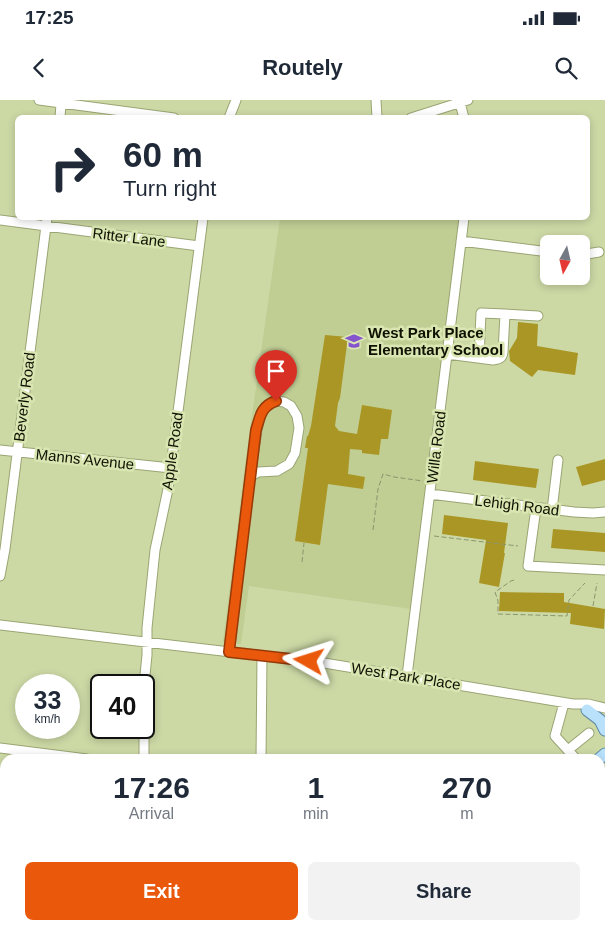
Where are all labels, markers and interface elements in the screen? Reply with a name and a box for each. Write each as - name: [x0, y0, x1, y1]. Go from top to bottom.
- text: 17:25: [25, 7, 74, 28]
- icon: back: [25, 54, 53, 82]
- icon: search: [552, 54, 580, 82]
- text: Routely: [262, 55, 343, 80]
- icon: right: [40, 135, 105, 200]
- text: 60 m: [123, 135, 203, 174]
- text: Turn right: [123, 176, 216, 201]
- street label: Ritter Lane: [92, 224, 166, 250]
- north arrow: [540, 235, 590, 285]
- map controls: [540, 235, 590, 285]
- place label: West Park Place Elementary School: [368, 324, 503, 358]
- school or university icon: West Park Place Elementary School: [344, 331, 364, 351]
- pin: [255, 350, 297, 401]
- street label: Beverly Road: [10, 351, 38, 443]
- icon: arrive: [262, 357, 290, 385]
- street label: Willa Road: [423, 410, 449, 484]
- street label: Apple Road: [158, 411, 186, 491]
- street label: Manns Avenue: [35, 445, 135, 473]
- street label: Lehigh Road: [474, 491, 560, 519]
- position arrow: [282, 634, 334, 686]
- street label: West Park Place: [350, 659, 462, 693]
- speed limit sign: 40: [90, 674, 155, 739]
- text: 33: [34, 686, 61, 714]
- text: km/h: [34, 712, 61, 726]
- text: 17:26: [113, 771, 190, 804]
- text: 1: [307, 771, 324, 804]
- text: 270: [442, 771, 492, 804]
- text: Arrival: [129, 805, 174, 822]
- text: min: [303, 805, 329, 822]
- text: m: [460, 805, 473, 822]
- button: Exit: [25, 862, 298, 920]
- button: Share: [308, 862, 580, 920]

